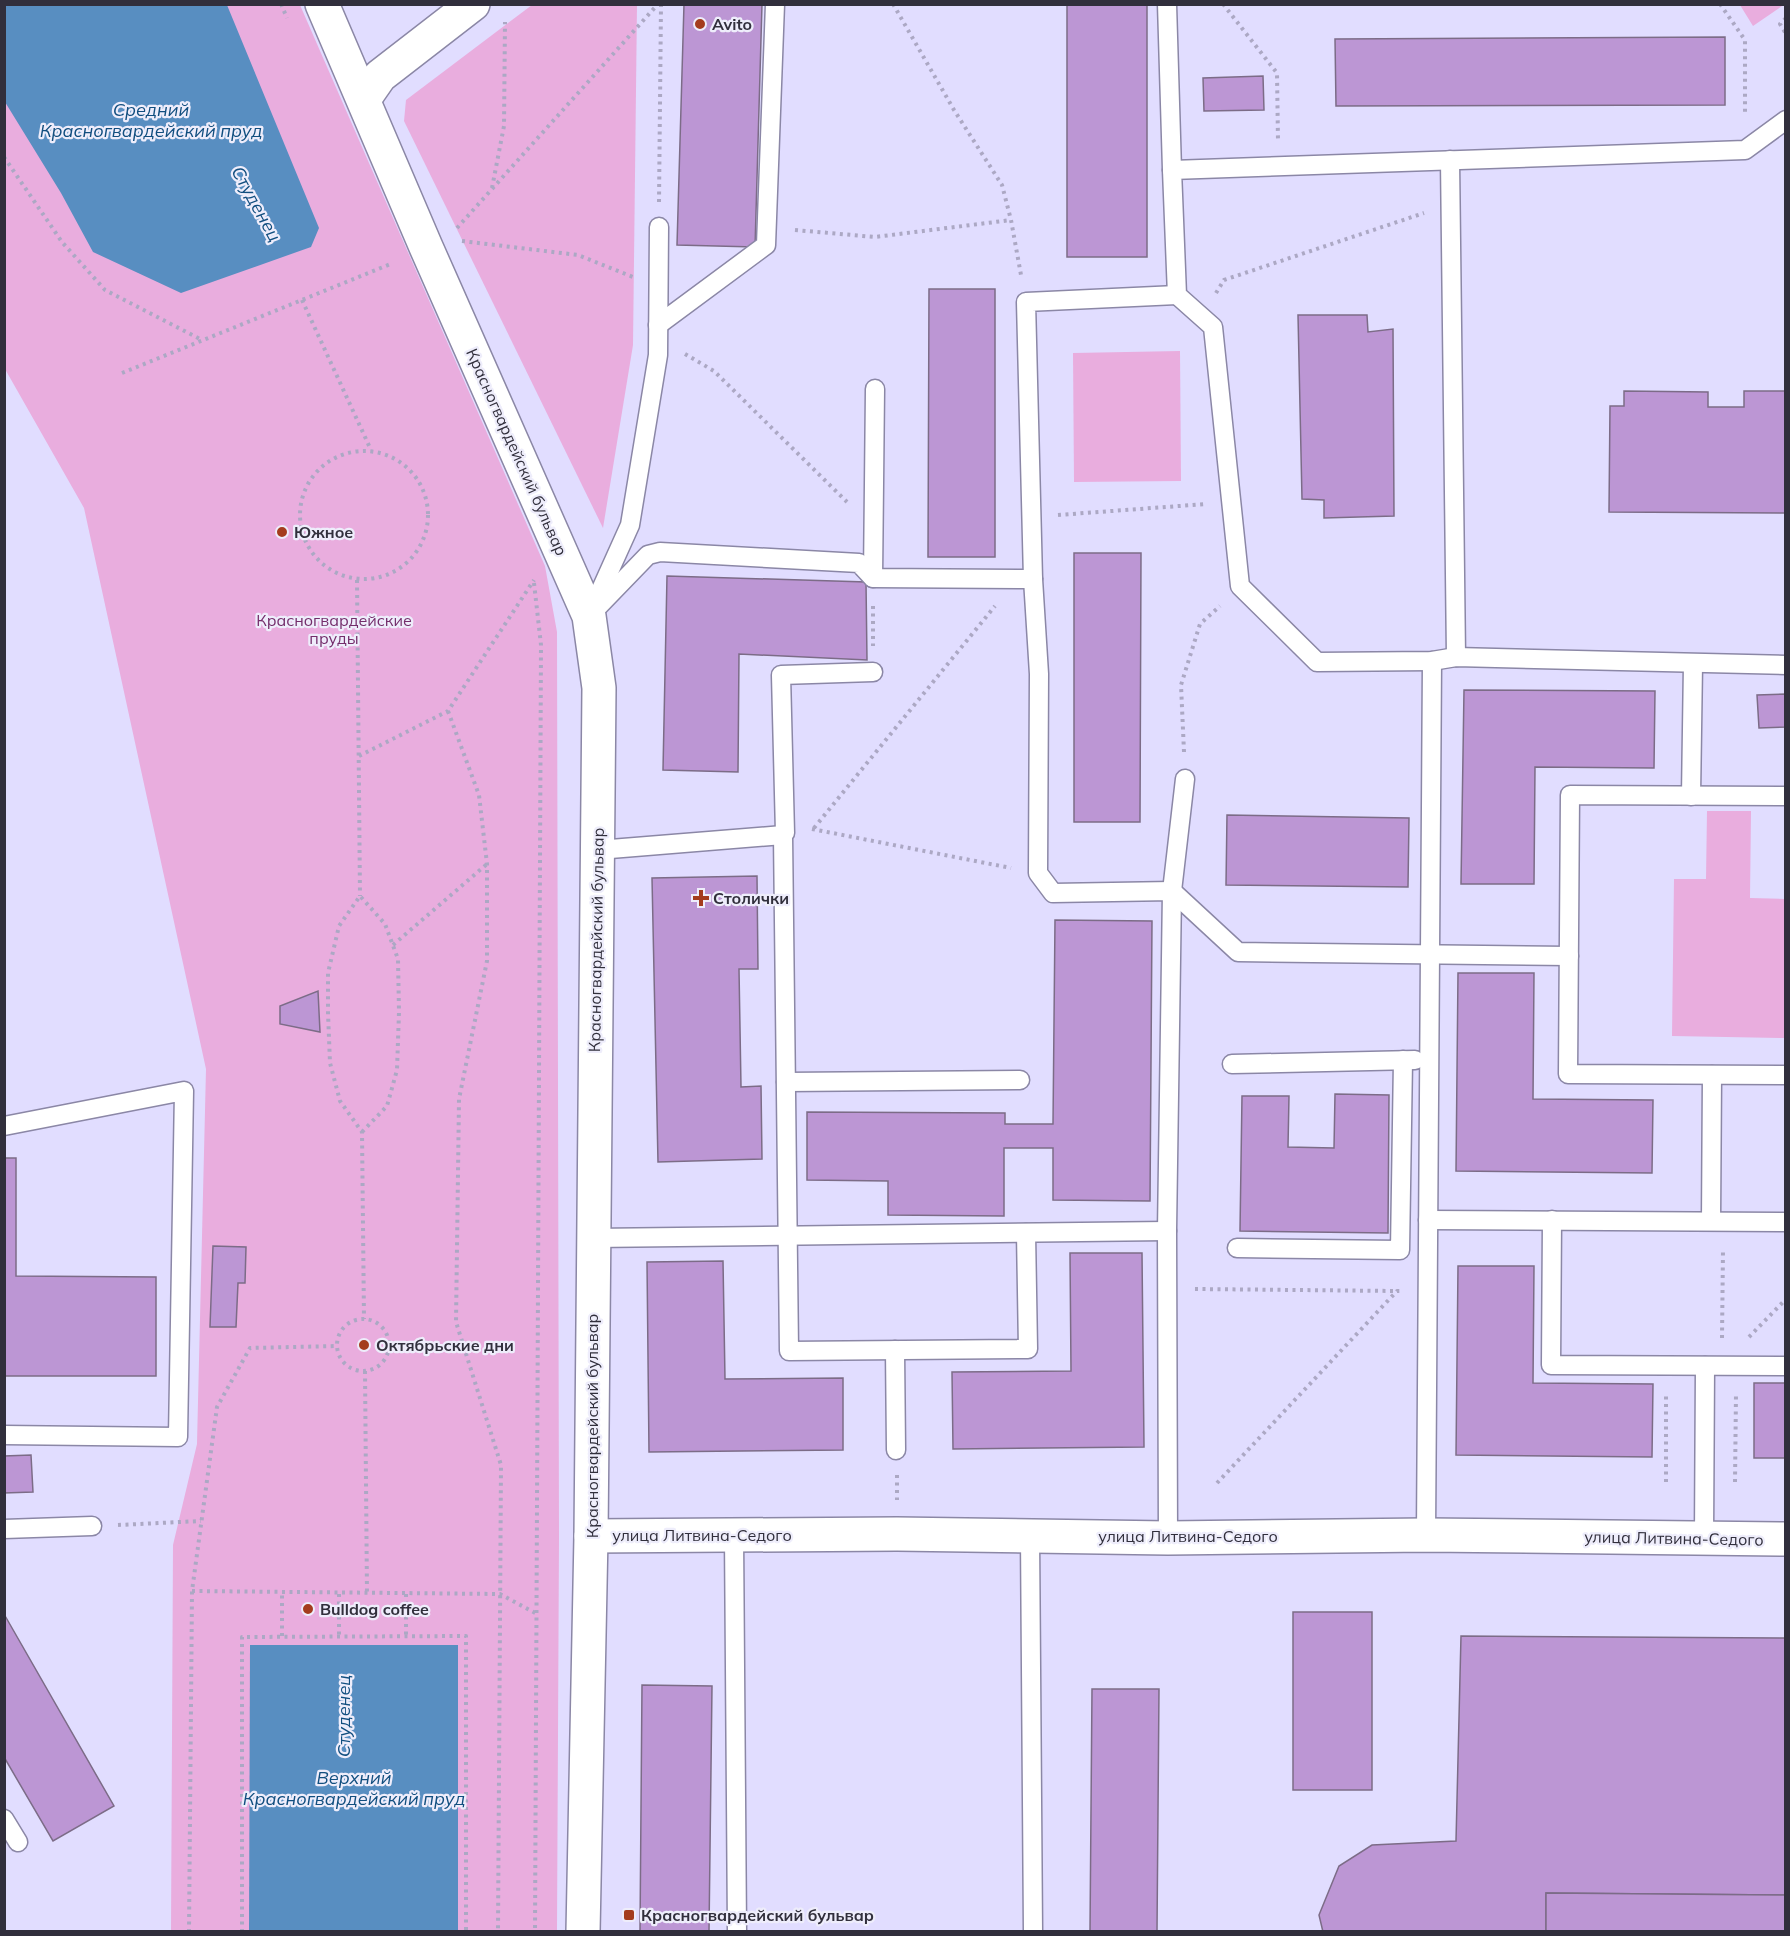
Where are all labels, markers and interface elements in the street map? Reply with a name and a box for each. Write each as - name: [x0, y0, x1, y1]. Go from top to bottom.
- place label: Avito: [712, 14, 752, 34]
- marker: Avito: [693, 17, 707, 31]
- water label: Средний Красногвардейский пруд: [40, 98, 262, 142]
- water label: Студенец: [226, 162, 287, 245]
- street label: Красногвардейский бульвар: [462, 345, 572, 559]
- place label: Южное: [294, 522, 353, 542]
- marker: Южное: [275, 525, 289, 539]
- park label: Красногвардейские пруды: [256, 610, 412, 648]
- street label: Красногвардейский бульвар: [584, 828, 608, 1052]
- place label: Столички: [713, 888, 789, 908]
- marker: Столички: [694, 891, 708, 905]
- street label: Красногвардейский бульвар: [582, 1314, 602, 1538]
- place label: Октябрьские дни: [376, 1335, 514, 1355]
- marker: Октябрьские дни: [357, 1338, 371, 1352]
- street label: улица Литвина-Седого: [612, 1525, 792, 1545]
- street label: улица Литвина-Седого: [1098, 1526, 1278, 1546]
- street label: улица Литвина-Седого: [1584, 1526, 1764, 1550]
- place label: Bulldog coffee: [320, 1599, 429, 1619]
- marker: Bulldog coffee: [301, 1602, 315, 1616]
- water label: Студенец: [332, 1675, 355, 1757]
- water label: Верхний Красногвардейский пруд: [243, 1766, 465, 1810]
- place label: Красногвардейский бульвар: [641, 1905, 874, 1925]
- marker: Красногвардейский бульвар: [622, 1908, 636, 1922]

